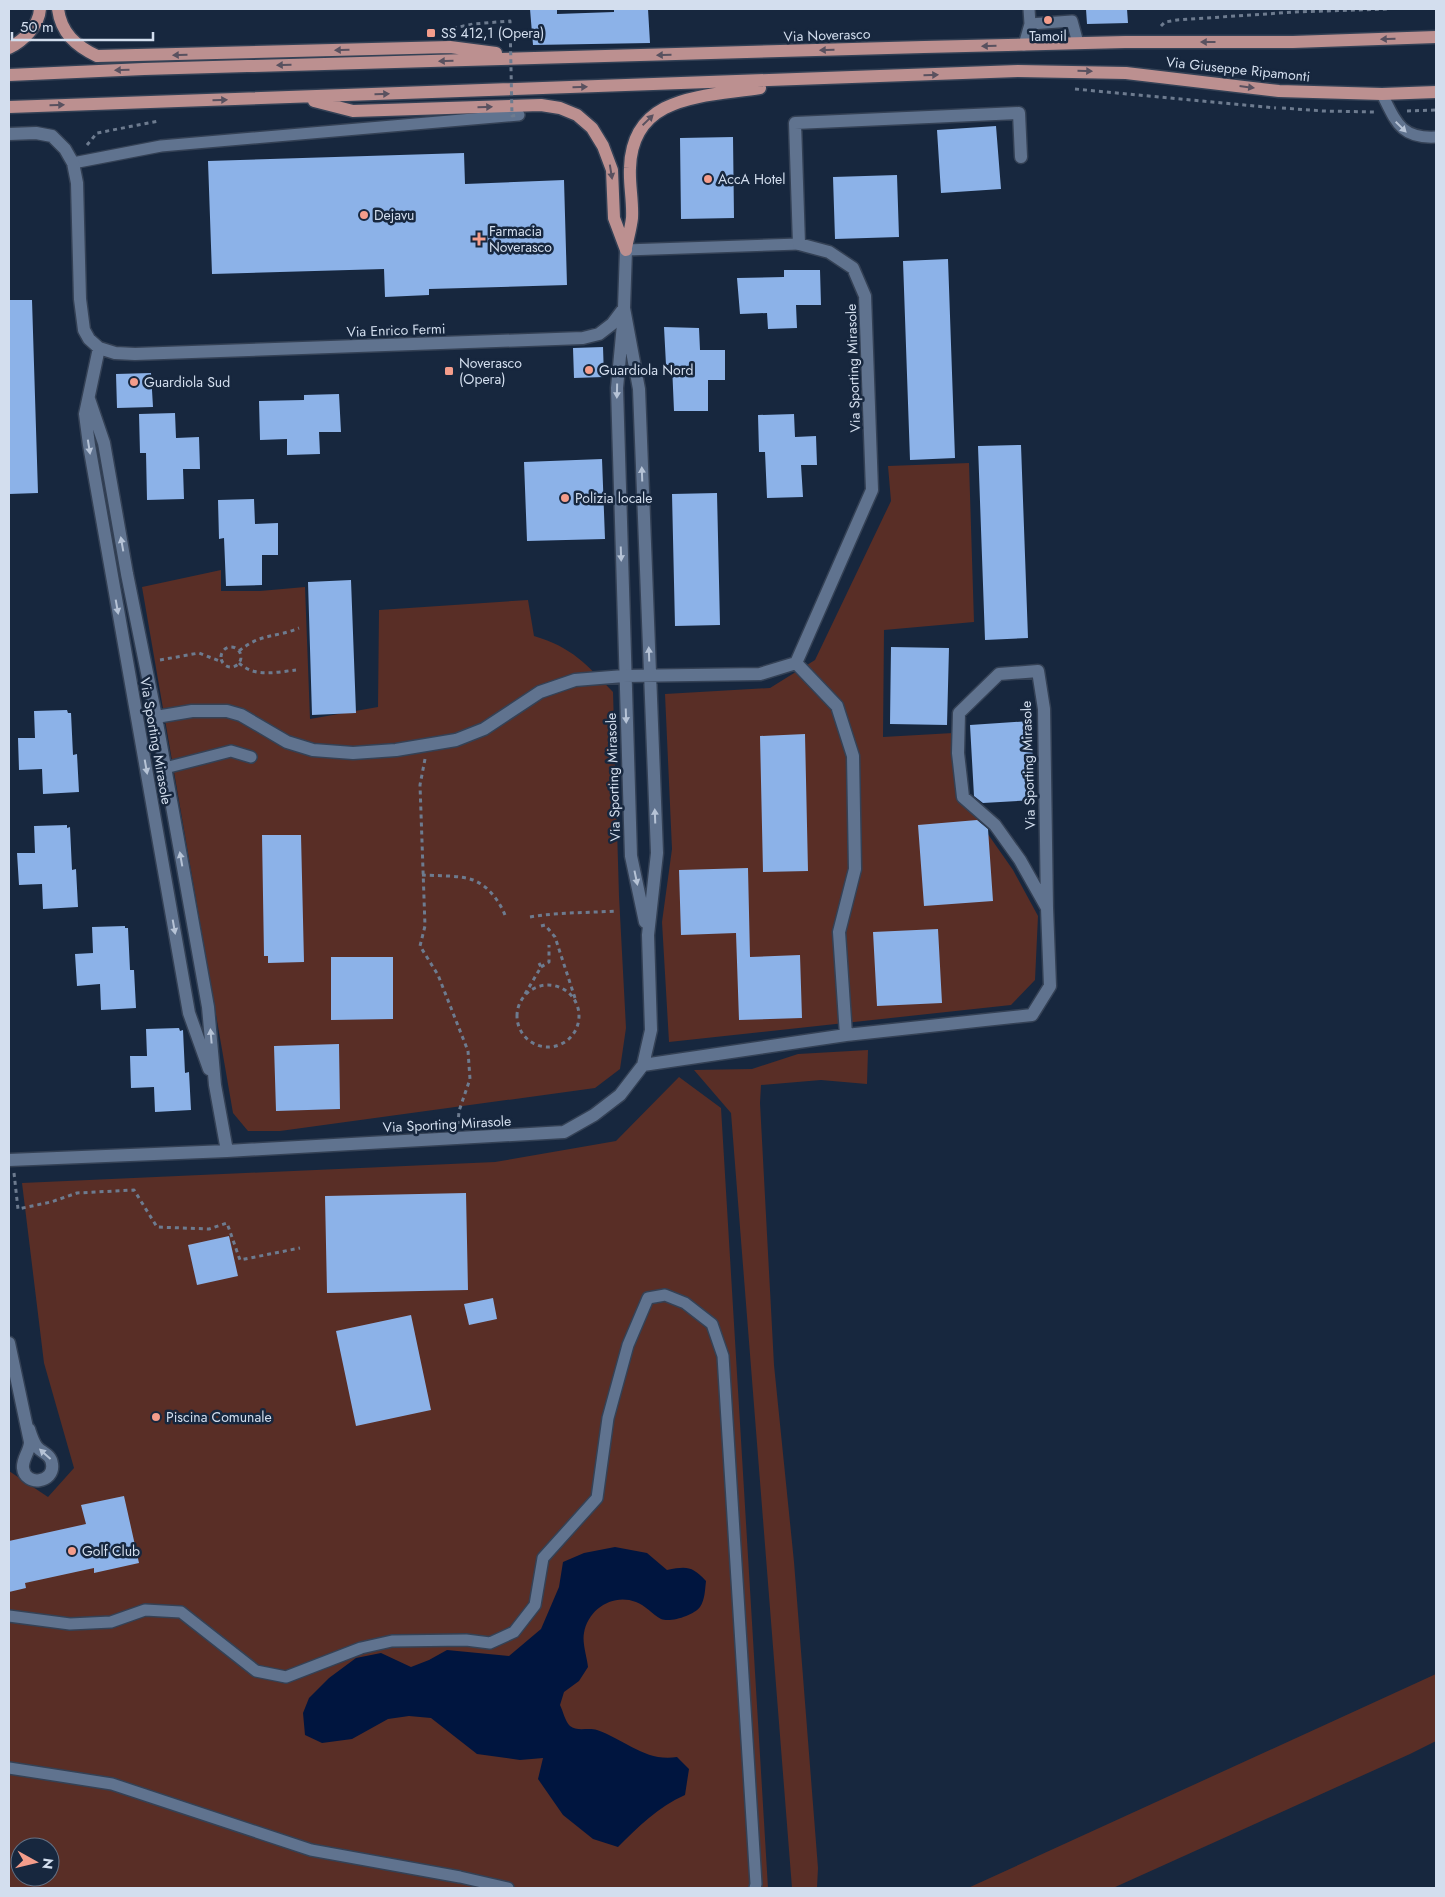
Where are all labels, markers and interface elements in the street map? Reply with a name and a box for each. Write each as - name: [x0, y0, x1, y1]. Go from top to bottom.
- scale bar: [12, 10, 154, 42]
- marker: Tamoil: [1042, 14, 1054, 26]
- text: 50 m: [20, 16, 54, 38]
- place label: SS 412,1 (Opera): [441, 23, 544, 43]
- street label: Via Noverasco: [783, 23, 871, 47]
- place label: Tamoil: [1029, 26, 1067, 46]
- marker: SS 412,1 (Opera): [425, 27, 437, 39]
- one-way arrow: [1379, 35, 1395, 43]
- one-way arrow: [1199, 38, 1215, 46]
- one-way arrow: [981, 42, 997, 50]
- one-way arrow: [334, 46, 350, 54]
- one-way arrow: [818, 46, 834, 54]
- one-way arrow: [172, 51, 188, 59]
- one-way arrow: [656, 51, 672, 59]
- street label: Via Giuseppe Ripamonti: [1165, 51, 1311, 87]
- one-way arrow: [438, 57, 454, 65]
- one-way arrow: [276, 62, 292, 70]
- one-way arrow: [113, 67, 129, 75]
- one-way arrow: [1077, 67, 1093, 75]
- one-way arrow: [923, 70, 939, 78]
- one-way arrow: [572, 83, 588, 91]
- one-way arrow: [1239, 83, 1255, 91]
- one-way arrow: [375, 90, 391, 98]
- one-way arrow: [212, 95, 228, 103]
- one-way arrow: [50, 101, 66, 109]
- one-way arrow: [477, 103, 493, 111]
- one-way arrow: [641, 114, 653, 126]
- one-way arrow: [1395, 121, 1407, 133]
- one-way arrow: [607, 165, 615, 181]
- place label: AccA Hotel: [718, 169, 786, 189]
- marker: AccA Hotel: [702, 173, 714, 185]
- place label: Dejavu: [374, 205, 414, 225]
- marker: Dejavu: [358, 209, 370, 221]
- place label: Farmacia Noverasco: [489, 221, 552, 257]
- marker: Farmacia Noverasco: [473, 233, 485, 245]
- street label: Via Sporting Mirasole: [841, 303, 865, 433]
- street label: Via Enrico Fermi: [346, 318, 446, 342]
- place label: Noverasco (Opera): [459, 353, 522, 389]
- place label: Guardiola Nord: [599, 360, 693, 380]
- marker: Guardiola Nord: [583, 364, 595, 376]
- marker: Noverasco (Opera): [443, 365, 455, 377]
- place label: Guardiola Sud: [144, 372, 230, 392]
- marker: Guardiola Sud: [128, 376, 140, 388]
- one-way arrow: [613, 384, 621, 400]
- one-way arrow: [86, 440, 94, 456]
- one-way arrow: [638, 466, 646, 482]
- place label: Polizia locale: [575, 488, 653, 508]
- marker: Polizia locale: [559, 492, 571, 504]
- one-way arrow: [117, 536, 125, 552]
- one-way arrow: [617, 546, 625, 562]
- one-way arrow: [114, 600, 122, 616]
- one-way arrow: [644, 646, 652, 662]
- street label: Via Sporting Mirasole: [135, 676, 177, 806]
- street label: Via Sporting Mirasole: [1016, 700, 1040, 830]
- one-way arrow: [622, 709, 630, 725]
- street label: Via Sporting Mirasole: [601, 712, 625, 842]
- one-way arrow: [142, 760, 150, 776]
- one-way arrow: [651, 808, 659, 824]
- one-way arrow: [177, 850, 185, 866]
- one-way arrow: [632, 871, 640, 886]
- one-way arrow: [170, 920, 178, 936]
- one-way arrow: [206, 1028, 214, 1044]
- street label: Via Sporting Mirasole: [382, 1111, 512, 1137]
- place label: Piscina Comunale: [166, 1407, 272, 1427]
- marker: Piscina Comunale: [150, 1411, 162, 1423]
- one-way arrow: [39, 1448, 51, 1460]
- place label: Golf Club: [82, 1541, 140, 1561]
- marker: Golf Club: [66, 1545, 78, 1557]
- north arrow: [10, 1837, 60, 1887]
- text: N: [37, 1857, 59, 1871]

